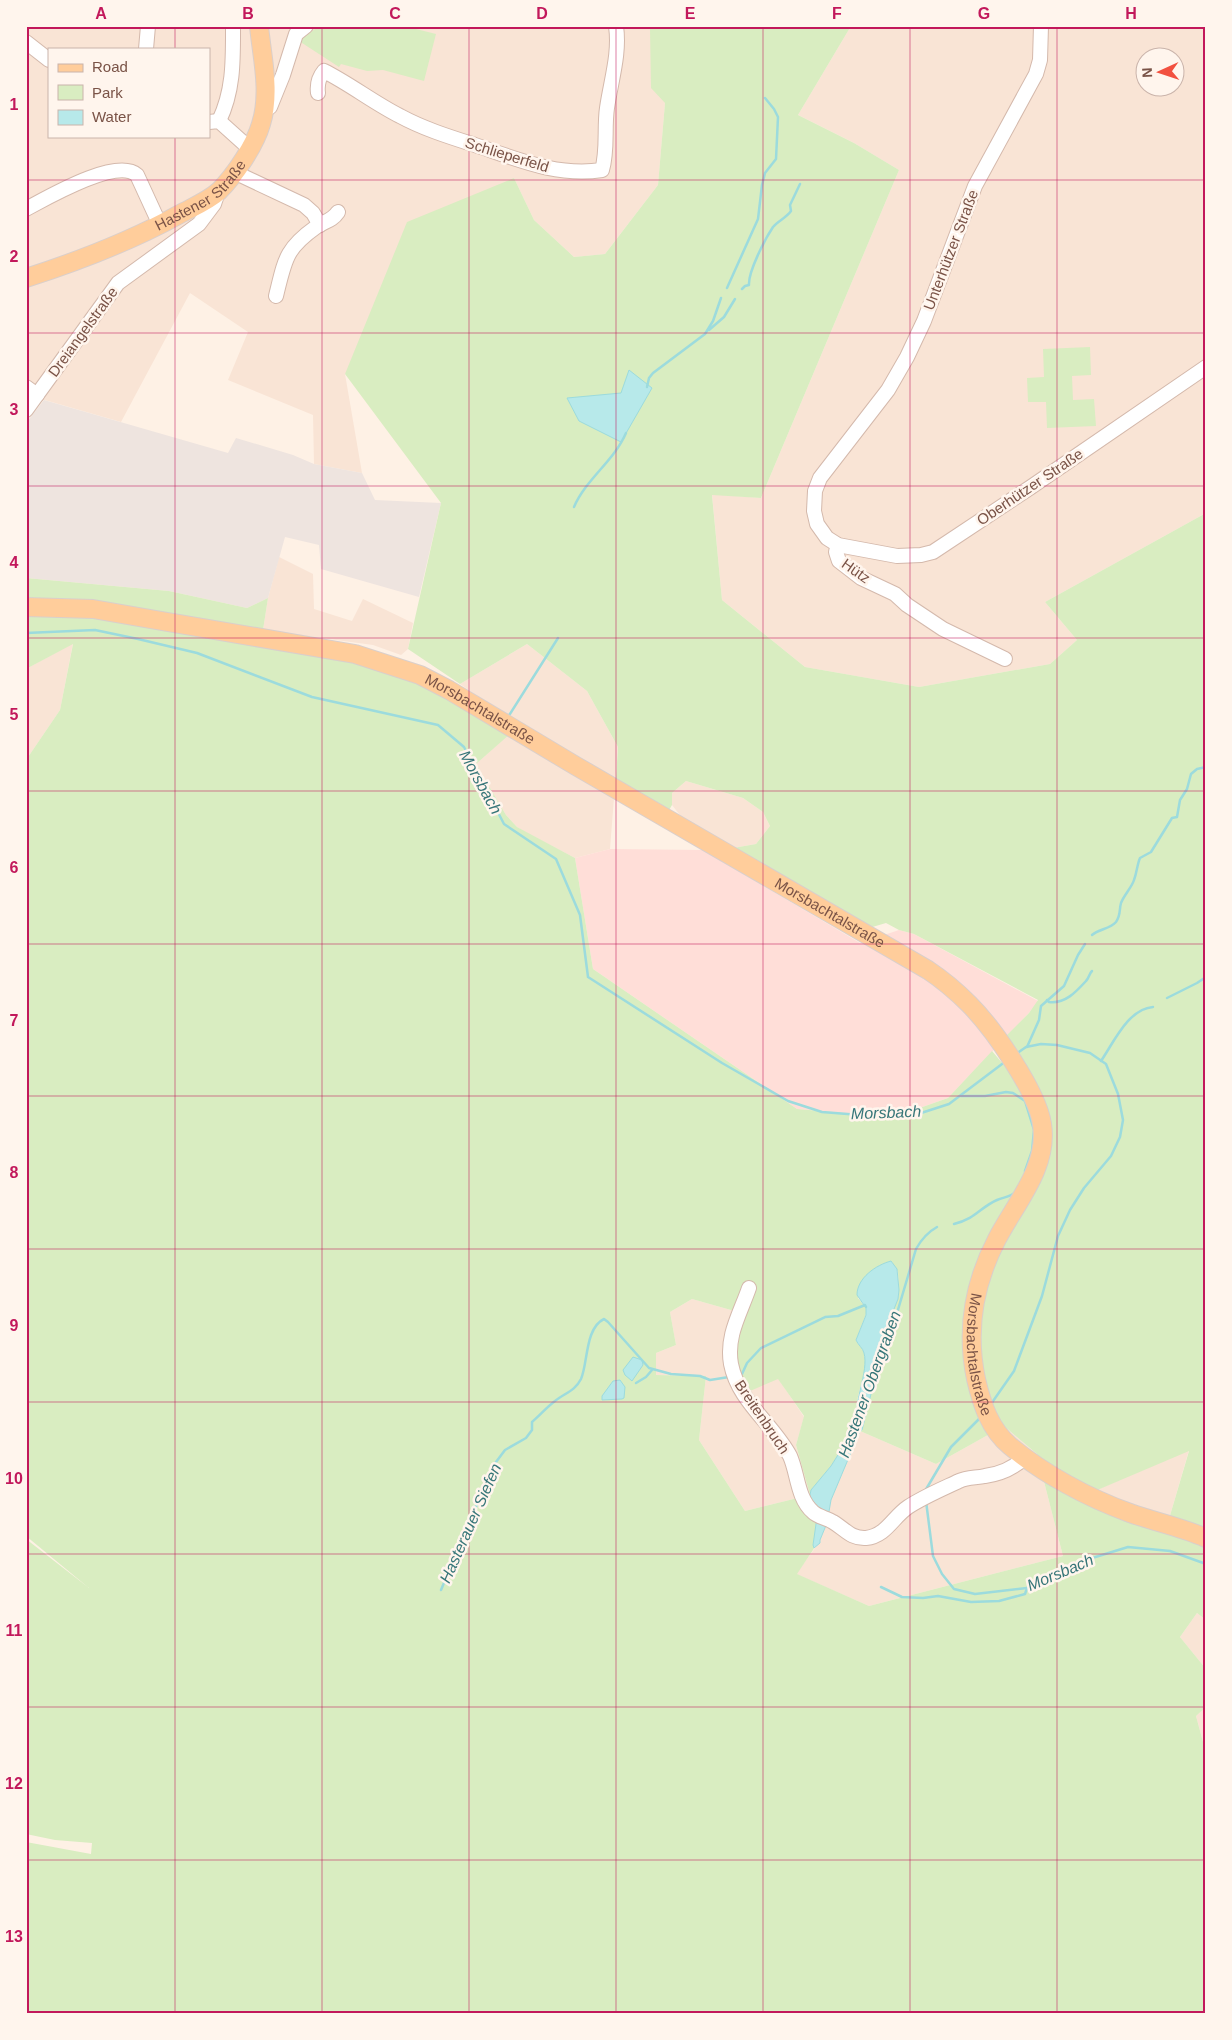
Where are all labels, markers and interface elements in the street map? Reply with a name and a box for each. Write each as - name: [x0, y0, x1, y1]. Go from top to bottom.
- text: A: [95, 5, 107, 22]
- text: B: [242, 5, 254, 22]
- text: C: [389, 5, 401, 22]
- text: D: [536, 5, 548, 22]
- text: E: [685, 5, 696, 22]
- text: F: [832, 5, 842, 22]
- text: G: [978, 5, 990, 22]
- text: H: [1125, 5, 1137, 22]
- legend: [48, 48, 210, 138]
- north arrow: [1134, 48, 1184, 98]
- text: Road: [92, 58, 128, 75]
- text: N: [1139, 67, 1155, 78]
- text: Park: [92, 84, 123, 101]
- text: 1: [10, 96, 19, 113]
- text: Water: [92, 108, 131, 125]
- street label: Schlieperfeld: [463, 134, 551, 175]
- street label: Hastener Straße: [152, 157, 249, 234]
- street label: Unterhützer Straße: [920, 187, 981, 312]
- text: 2: [10, 248, 19, 265]
- street label: Dreiangelstraße: [44, 284, 121, 380]
- text: 3: [10, 401, 19, 418]
- street label: Oberhützer Straße: [973, 445, 1086, 528]
- text: 4: [10, 554, 19, 571]
- street label: Hütz: [839, 555, 874, 586]
- street label: Morsbachtalstraße: [422, 670, 538, 747]
- text: 5: [10, 706, 19, 723]
- water label: Morsbach: [456, 747, 505, 817]
- text: 6: [10, 859, 19, 876]
- street label: Morsbachtalstraße: [772, 874, 888, 951]
- text: 7: [10, 1012, 19, 1029]
- water label: Morsbach: [851, 1103, 922, 1122]
- text: 8: [10, 1164, 19, 1181]
- street label: Morsbachtalstraße: [964, 1292, 996, 1418]
- water label: Hastener Obergraben: [835, 1308, 904, 1460]
- text: 9: [10, 1317, 19, 1334]
- street label: Breitenbruch: [732, 1377, 793, 1457]
- water label: Hasterauer Siefen: [436, 1461, 504, 1586]
- text: 10: [5, 1470, 23, 1487]
- water label: Morsbach: [1025, 1551, 1096, 1594]
- text: 11: [6, 1622, 23, 1639]
- text: 12: [5, 1775, 23, 1792]
- text: 13: [5, 1928, 23, 1945]

